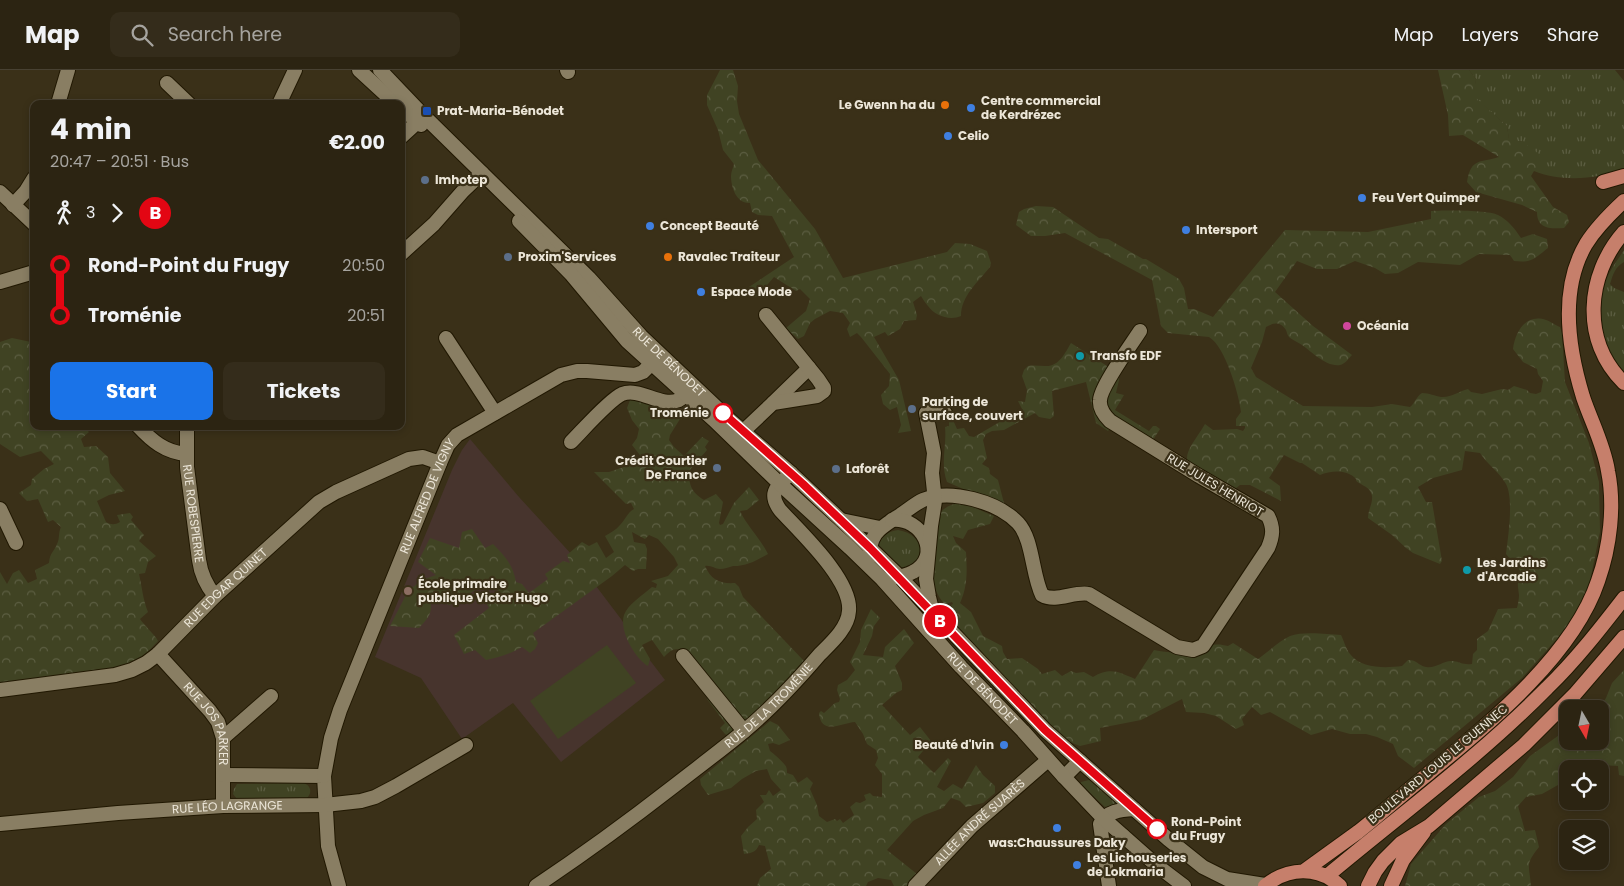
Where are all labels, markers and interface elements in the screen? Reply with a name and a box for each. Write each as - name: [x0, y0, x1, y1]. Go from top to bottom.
- search box: [110, 12, 460, 57]
- text: Map: [25, 18, 80, 51]
- icon: search: [128, 21, 156, 49]
- text: Search here: [168, 21, 282, 48]
- text: Map: [1394, 22, 1434, 47]
- text: Layers: [1462, 22, 1519, 47]
- text: Share: [1547, 22, 1599, 47]
- place label: Centre commercial de Kerdrézec: [981, 92, 1101, 123]
- place label: Le Gwenn ha du: [839, 96, 935, 113]
- marker: Le Gwenn ha du: [939, 99, 951, 111]
- place label: Prat-Maria-Bénodet: [437, 102, 564, 119]
- marker: Centre commercial de Kerdrézec: [965, 102, 977, 114]
- marker: Prat-Maria-Bénodet: [421, 105, 433, 117]
- text: 4 min: [50, 110, 132, 149]
- place label: Celio: [958, 127, 990, 144]
- text: €2.00: [329, 129, 385, 156]
- marker: Celio: [942, 130, 954, 142]
- text: 20:47 – 20:51 · Bus: [50, 150, 189, 173]
- place label: Imhotep: [435, 171, 487, 188]
- marker: Imhotep: [419, 174, 431, 186]
- place label: Feu Vert Quimper: [1372, 189, 1480, 206]
- marker: Feu Vert Quimper: [1356, 192, 1368, 204]
- icon: walk: [50, 199, 78, 227]
- icon: forward: [103, 199, 131, 227]
- text: B: [149, 200, 161, 225]
- text: 3: [86, 201, 95, 224]
- place label: Concept Beauté: [660, 217, 760, 234]
- marker: Concept Beauté: [644, 220, 656, 232]
- place label: Intersport: [1196, 221, 1258, 238]
- marker: Intersport: [1180, 224, 1192, 236]
- place label: Proxim'Services: [518, 248, 617, 265]
- place label: Ravalec Traiteur: [678, 248, 780, 265]
- marker: Proxim'Services: [502, 251, 514, 263]
- marker: Ravalec Traiteur: [662, 251, 674, 263]
- text: Rond-Point du Frugy: [88, 252, 289, 279]
- text: 20:50: [342, 254, 385, 277]
- place label: Espace Mode: [711, 283, 792, 300]
- marker: Espace Mode: [695, 286, 707, 298]
- text: Troménie: [88, 302, 181, 329]
- text: 20:51: [347, 304, 385, 327]
- place label: Océania: [1357, 317, 1409, 334]
- marker: Océania: [1341, 320, 1353, 332]
- street label: RUE DE BÉNODET: [629, 323, 710, 401]
- place label: Transfo EDF: [1090, 347, 1162, 364]
- marker: Transfo EDF: [1074, 350, 1086, 362]
- button: Start: [50, 362, 213, 420]
- button: Tickets: [223, 362, 385, 420]
- place label: Parking de surface, couvert: [922, 393, 1023, 424]
- marker: Troménie: [713, 403, 733, 423]
- marker: Parking de surface, couvert: [906, 403, 918, 415]
- place label: Troménie: [650, 404, 710, 421]
- street label: RUE ALFRED DE VIGNY: [395, 434, 458, 556]
- street label: RUE JULES HENRIOT: [1164, 449, 1267, 520]
- place label: Crédit Courtier De France: [615, 452, 708, 483]
- place label: Laforêt: [846, 460, 889, 477]
- marker: Crédit Courtier De France: [711, 462, 723, 474]
- street label: RUE ROBESPIERRE: [179, 463, 208, 564]
- marker: Laforêt: [830, 463, 842, 475]
- street label: RUE EDGAR QUINET: [180, 544, 271, 631]
- place label: Les Jardins d'Arcadie: [1477, 554, 1546, 585]
- marker: Les Jardins d'Arcadie: [1461, 564, 1473, 576]
- place label: École primaire publique Victor Hugo: [418, 575, 548, 606]
- marker: École primaire publique Victor Hugo: [402, 585, 414, 597]
- line badge: B: [924, 605, 956, 637]
- text: B: [934, 608, 946, 633]
- street label: RUE DE BÉNODET: [944, 648, 1022, 729]
- street label: RUE DE LA TROMÉNIE: [721, 659, 816, 752]
- street label: RUE JOS PARKER: [180, 678, 232, 765]
- street label: BOULEVARD LOUIS LE GUENNEC: [1364, 700, 1511, 827]
- north arrow: [1559, 700, 1609, 750]
- map controls: [1559, 700, 1609, 870]
- place label: Beauté d'Ivin: [914, 736, 994, 753]
- marker: Beauté d'Ivin: [998, 739, 1010, 751]
- button: locate: [1559, 760, 1609, 810]
- street label: ALLÉE ANDRÉ SUARÈS: [930, 775, 1029, 869]
- street label: RUE LÉO LAGRANGE: [171, 796, 283, 817]
- place label: Rond-Point du Frugy: [1171, 813, 1241, 844]
- marker: Rond-Point du Frugy: [1147, 819, 1167, 839]
- button: layers: [1559, 820, 1609, 870]
- marker: was:Chaussures Daky: [1051, 822, 1063, 834]
- place label: was:Chaussures Daky: [988, 834, 1126, 851]
- place label: Les Lichouseries de Lokmaria: [1087, 849, 1187, 880]
- marker: Les Lichouseries de Lokmaria: [1071, 859, 1083, 871]

